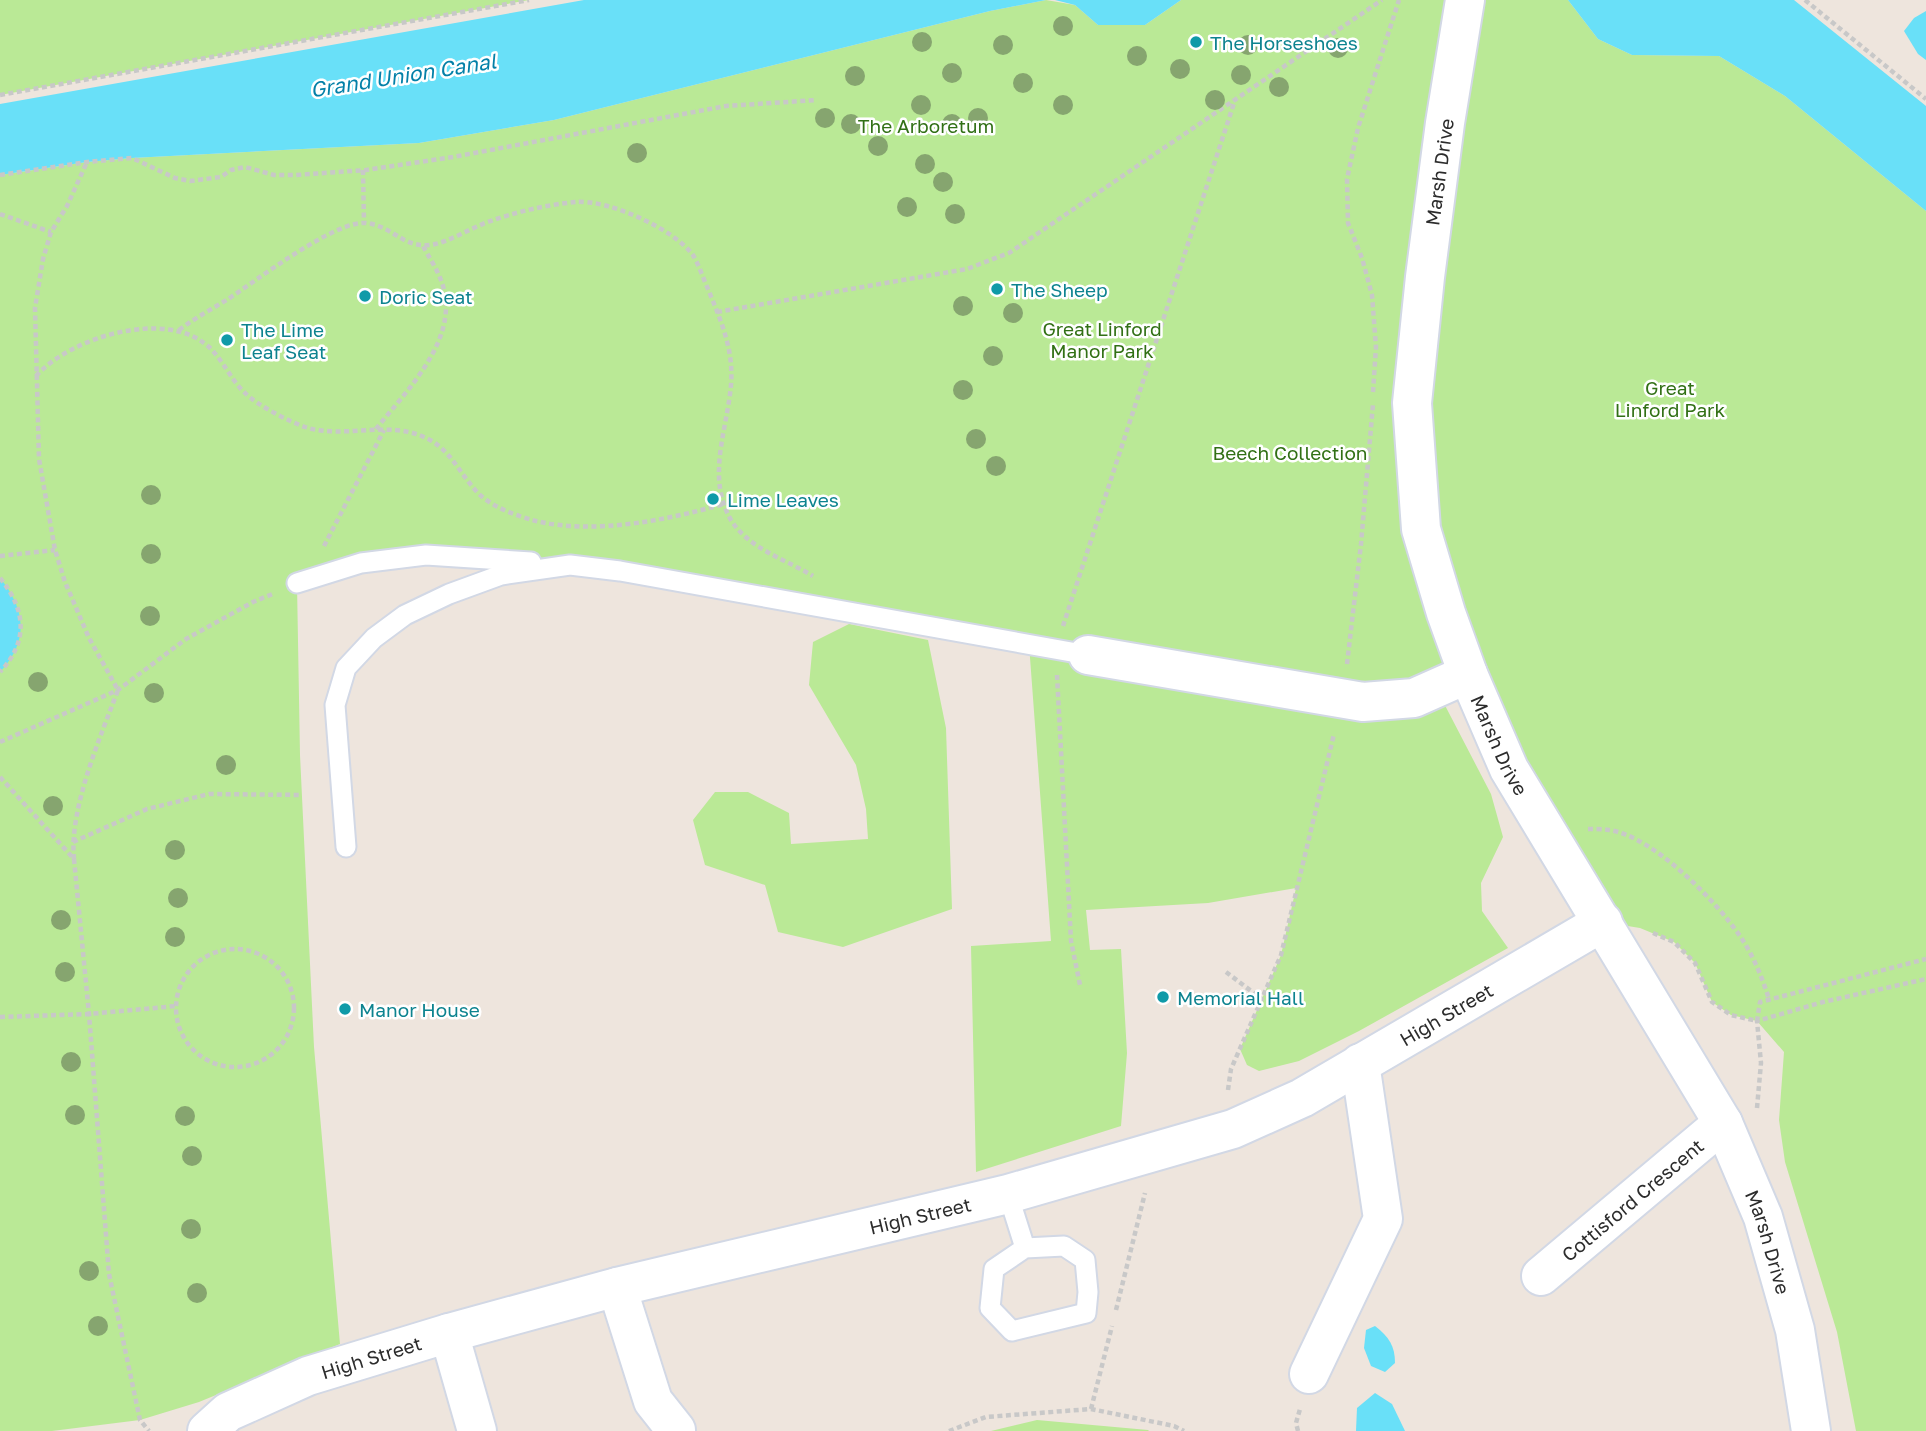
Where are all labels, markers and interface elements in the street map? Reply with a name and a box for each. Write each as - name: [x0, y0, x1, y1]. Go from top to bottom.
- place label: The Horseshoes: [1210, 31, 1358, 54]
- marker: The Horseshoes: [1188, 34, 1204, 50]
- water label: Grand Union Canal: [308, 47, 499, 103]
- park label: The Arboretum: [858, 114, 994, 137]
- street label: Marsh Drive: [1420, 117, 1458, 227]
- place label: The Sheep: [1011, 278, 1108, 301]
- marker: The Sheep: [989, 281, 1005, 297]
- place label: Doric Seat: [379, 285, 473, 308]
- marker: Doric Seat: [357, 288, 373, 304]
- park label: Great Linford Manor Park: [1042, 317, 1162, 362]
- place label: The Lime Leaf Seat: [241, 318, 326, 363]
- marker: The Lime Leaf Seat: [219, 332, 235, 348]
- park label: Great Linford Park: [1615, 376, 1726, 421]
- park label: Beech Collection: [1212, 441, 1368, 464]
- place label: Lime Leaves: [727, 488, 839, 511]
- marker: Lime Leaves: [705, 491, 721, 507]
- street label: Marsh Drive: [1467, 691, 1533, 799]
- street label: High Street: [1395, 978, 1497, 1050]
- place label: Memorial Hall: [1177, 986, 1304, 1009]
- marker: Memorial Hall: [1155, 989, 1171, 1005]
- place label: Manor House: [359, 998, 480, 1021]
- marker: Manor House: [337, 1001, 353, 1017]
- street label: Cottisford Crescent: [1557, 1133, 1708, 1266]
- street label: Marsh Drive: [1741, 1186, 1796, 1297]
- street label: High Street: [867, 1192, 973, 1238]
- street label: High Street: [318, 1331, 424, 1383]

